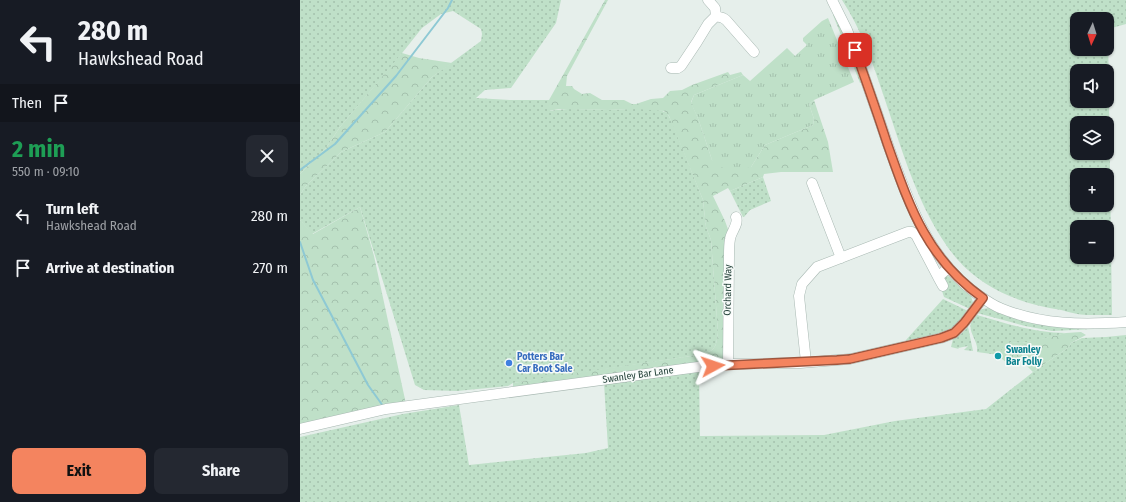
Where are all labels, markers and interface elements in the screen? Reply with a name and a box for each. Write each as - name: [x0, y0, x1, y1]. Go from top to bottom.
- north arrow: [1070, 12, 1114, 56]
- map controls: [1070, 12, 1114, 264]
- text: 280 m: [78, 14, 148, 47]
- icon: left: [12, 16, 64, 68]
- pin: [838, 33, 872, 67]
- icon: arrive: [844, 39, 866, 61]
- text: Hawkshead Road: [78, 48, 204, 70]
- button: sound: [1070, 64, 1114, 108]
- icon: arrive: [50, 92, 72, 114]
- text: Then: [12, 94, 42, 112]
- button: layers: [1070, 116, 1114, 160]
- text: 2 min: [12, 135, 65, 163]
- button: close: [246, 135, 288, 177]
- text: 550 m · 09:10: [12, 164, 80, 179]
- button: +: [1070, 168, 1114, 212]
- text: Turn left: [46, 200, 99, 218]
- icon: left: [12, 205, 34, 227]
- text: 280 m: [251, 207, 288, 225]
- text: Hawkshead Road: [46, 218, 137, 233]
- button: −: [1070, 220, 1114, 264]
- icon: arrive: [12, 257, 34, 279]
- text: Arrive at destination: [46, 259, 174, 277]
- text: 270 m: [253, 259, 288, 277]
- street label: Orchard Way: [722, 264, 734, 316]
- place label: Swanley Bar Folly: [1006, 344, 1042, 368]
- position arrow: [692, 345, 734, 387]
- place label: Potters Bar Car Boot Sale: [517, 351, 573, 375]
- marker: Swanley Bar Folly: [993, 351, 1003, 361]
- marker: Potters Bar Car Boot Sale: [504, 358, 514, 368]
- street label: Swanley Bar Lane: [602, 364, 674, 386]
- button: Exit: [12, 448, 146, 494]
- button: Share: [154, 448, 288, 494]

